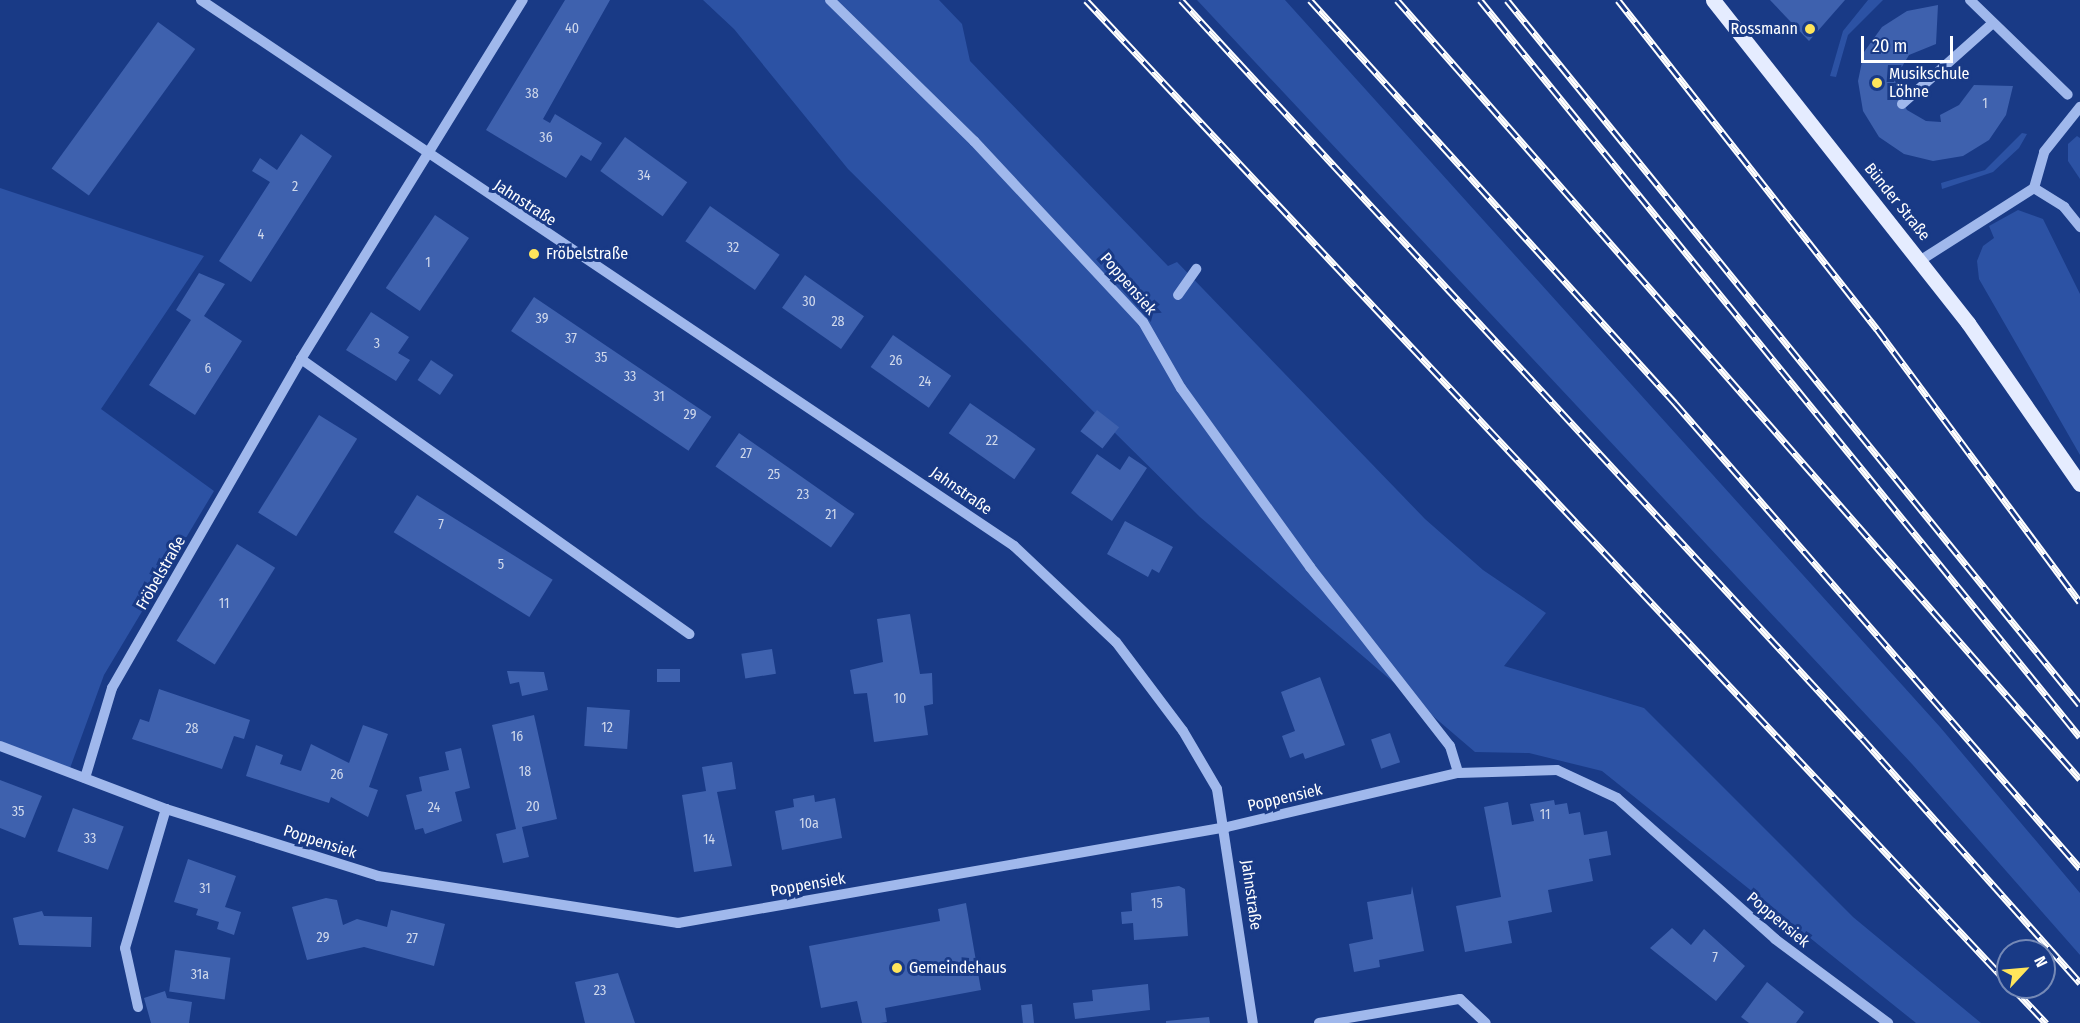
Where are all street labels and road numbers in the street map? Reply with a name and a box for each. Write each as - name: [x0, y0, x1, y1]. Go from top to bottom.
- street label: Bünder Straße: [1860, 159, 1934, 245]
- street label: Jahnstraße: [490, 176, 560, 230]
- street label: Poppensiek: [1096, 249, 1160, 319]
- street label: Jahnstraße: [927, 463, 995, 519]
- street label: Fröbelstraße: [132, 533, 190, 613]
- street label: Poppensiek: [1246, 780, 1324, 816]
- street label: Poppensiek: [281, 821, 359, 863]
- street label: Jahnstraße: [1237, 859, 1265, 931]
- street label: Poppensiek: [769, 869, 847, 901]
- street label: Poppensiek: [1743, 888, 1813, 952]

